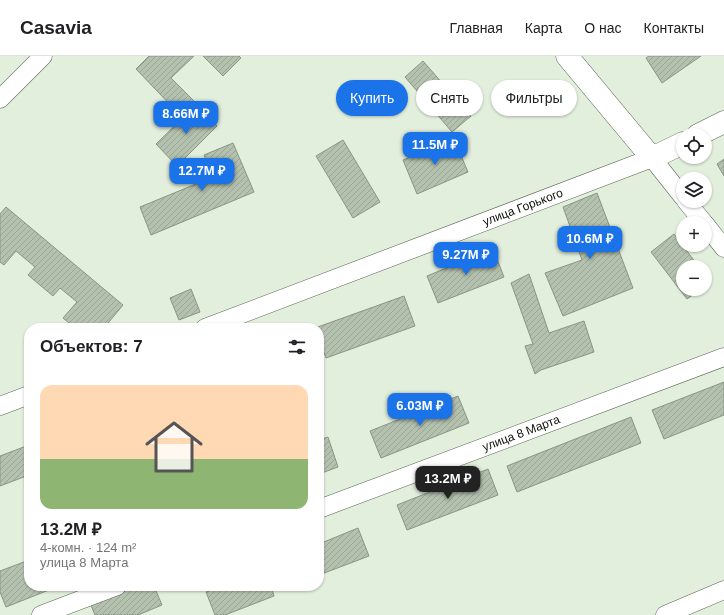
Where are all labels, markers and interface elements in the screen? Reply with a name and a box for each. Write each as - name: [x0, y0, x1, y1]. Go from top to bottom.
- text: Casavia: [20, 17, 92, 38]
- text: Главная: [449, 20, 503, 36]
- text: Карта: [525, 20, 562, 36]
- text: О нас: [584, 20, 622, 36]
- text: Контакты: [644, 20, 704, 36]
- chip: Купить: [336, 80, 408, 116]
- chip: Снять: [416, 80, 483, 116]
- chip: Фильтры: [491, 80, 577, 116]
- pin: 8.66M ₽: [149, 101, 223, 135]
- text: 8.66M ₽: [162, 106, 210, 121]
- map controls: [676, 128, 712, 296]
- button: locate: [676, 128, 712, 164]
- pin: 11.5M ₽: [398, 132, 472, 166]
- text: 11.5M ₽: [412, 137, 458, 152]
- pin: 12.7M ₽: [165, 158, 239, 192]
- text: 12.7M ₽: [178, 163, 226, 178]
- button: layers: [676, 172, 712, 208]
- street label: улица Горького: [481, 185, 565, 229]
- button: +: [676, 216, 712, 252]
- pin: 10.6M ₽: [553, 226, 627, 260]
- text: 10.6M ₽: [566, 231, 614, 246]
- pin: 9.27M ₽: [429, 242, 503, 276]
- text: 9.27M ₽: [442, 247, 490, 262]
- button: −: [676, 260, 712, 296]
- icon: filters: [286, 336, 308, 358]
- text: Объектов: 7: [40, 337, 143, 356]
- pin: 6.03M ₽: [383, 393, 457, 427]
- text: 6.03M ₽: [396, 398, 444, 413]
- icon: home: [138, 411, 210, 483]
- street label: улица 8 Марта: [481, 412, 562, 454]
- pin: 13.2M ₽: [411, 466, 485, 500]
- text: 13.2M ₽: [424, 471, 472, 486]
- text: 13.2M ₽: [40, 520, 102, 539]
- text: 4-комн. · 124 m²: [40, 540, 136, 555]
- text: улица 8 Марта: [40, 555, 128, 570]

